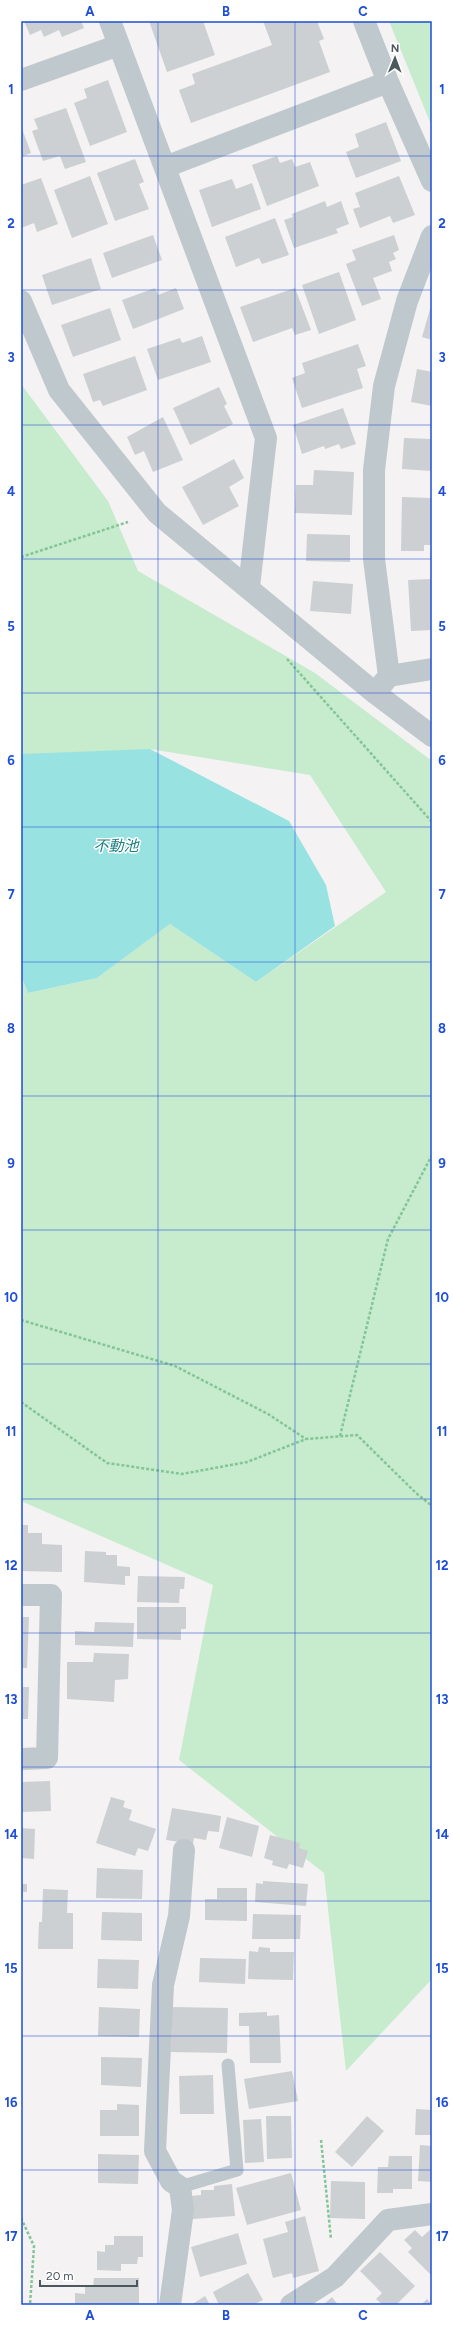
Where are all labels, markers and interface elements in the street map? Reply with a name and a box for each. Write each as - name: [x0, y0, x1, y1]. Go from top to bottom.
- text: A: [85, 4, 95, 19]
- text: B: [222, 4, 230, 19]
- text: C: [358, 4, 368, 19]
- north arrow: [375, 38, 415, 78]
- text: N: [391, 42, 400, 55]
- text: 1: [8, 82, 14, 97]
- text: 1: [439, 82, 445, 97]
- text: 2: [7, 216, 15, 231]
- text: 2: [438, 216, 446, 231]
- text: 3: [7, 350, 15, 365]
- text: 3: [438, 350, 446, 365]
- text: 4: [7, 484, 15, 499]
- text: 4: [438, 484, 446, 499]
- text: 5: [7, 619, 15, 634]
- text: 5: [438, 619, 446, 634]
- text: 6: [7, 753, 15, 768]
- text: 6: [438, 753, 446, 768]
- water label: 不動池: [93, 837, 140, 855]
- text: 7: [7, 887, 15, 902]
- text: 7: [438, 887, 446, 902]
- text: 8: [7, 1021, 15, 1036]
- text: 8: [438, 1021, 446, 1036]
- text: 9: [7, 1156, 15, 1171]
- text: 9: [438, 1156, 446, 1171]
- text: 10: [4, 1290, 18, 1305]
- text: 10: [435, 1290, 449, 1305]
- text: 11: [6, 1424, 16, 1439]
- text: 11: [437, 1424, 447, 1439]
- text: 12: [4, 1558, 18, 1573]
- text: 12: [435, 1558, 449, 1573]
- text: 13: [5, 1692, 17, 1707]
- text: 13: [436, 1692, 448, 1707]
- text: 14: [4, 1827, 18, 1842]
- text: 14: [435, 1827, 449, 1842]
- text: 15: [4, 1961, 18, 1976]
- text: 15: [435, 1961, 449, 1976]
- text: 16: [4, 2095, 18, 2110]
- text: 16: [435, 2095, 449, 2110]
- text: 17: [5, 2229, 17, 2244]
- text: 17: [436, 2229, 448, 2244]
- scale bar: [40, 2262, 137, 2288]
- text: 20 m: [46, 2269, 74, 2283]
- text: A: [85, 2308, 95, 2323]
- text: B: [222, 2308, 230, 2323]
- text: C: [358, 2308, 368, 2323]

